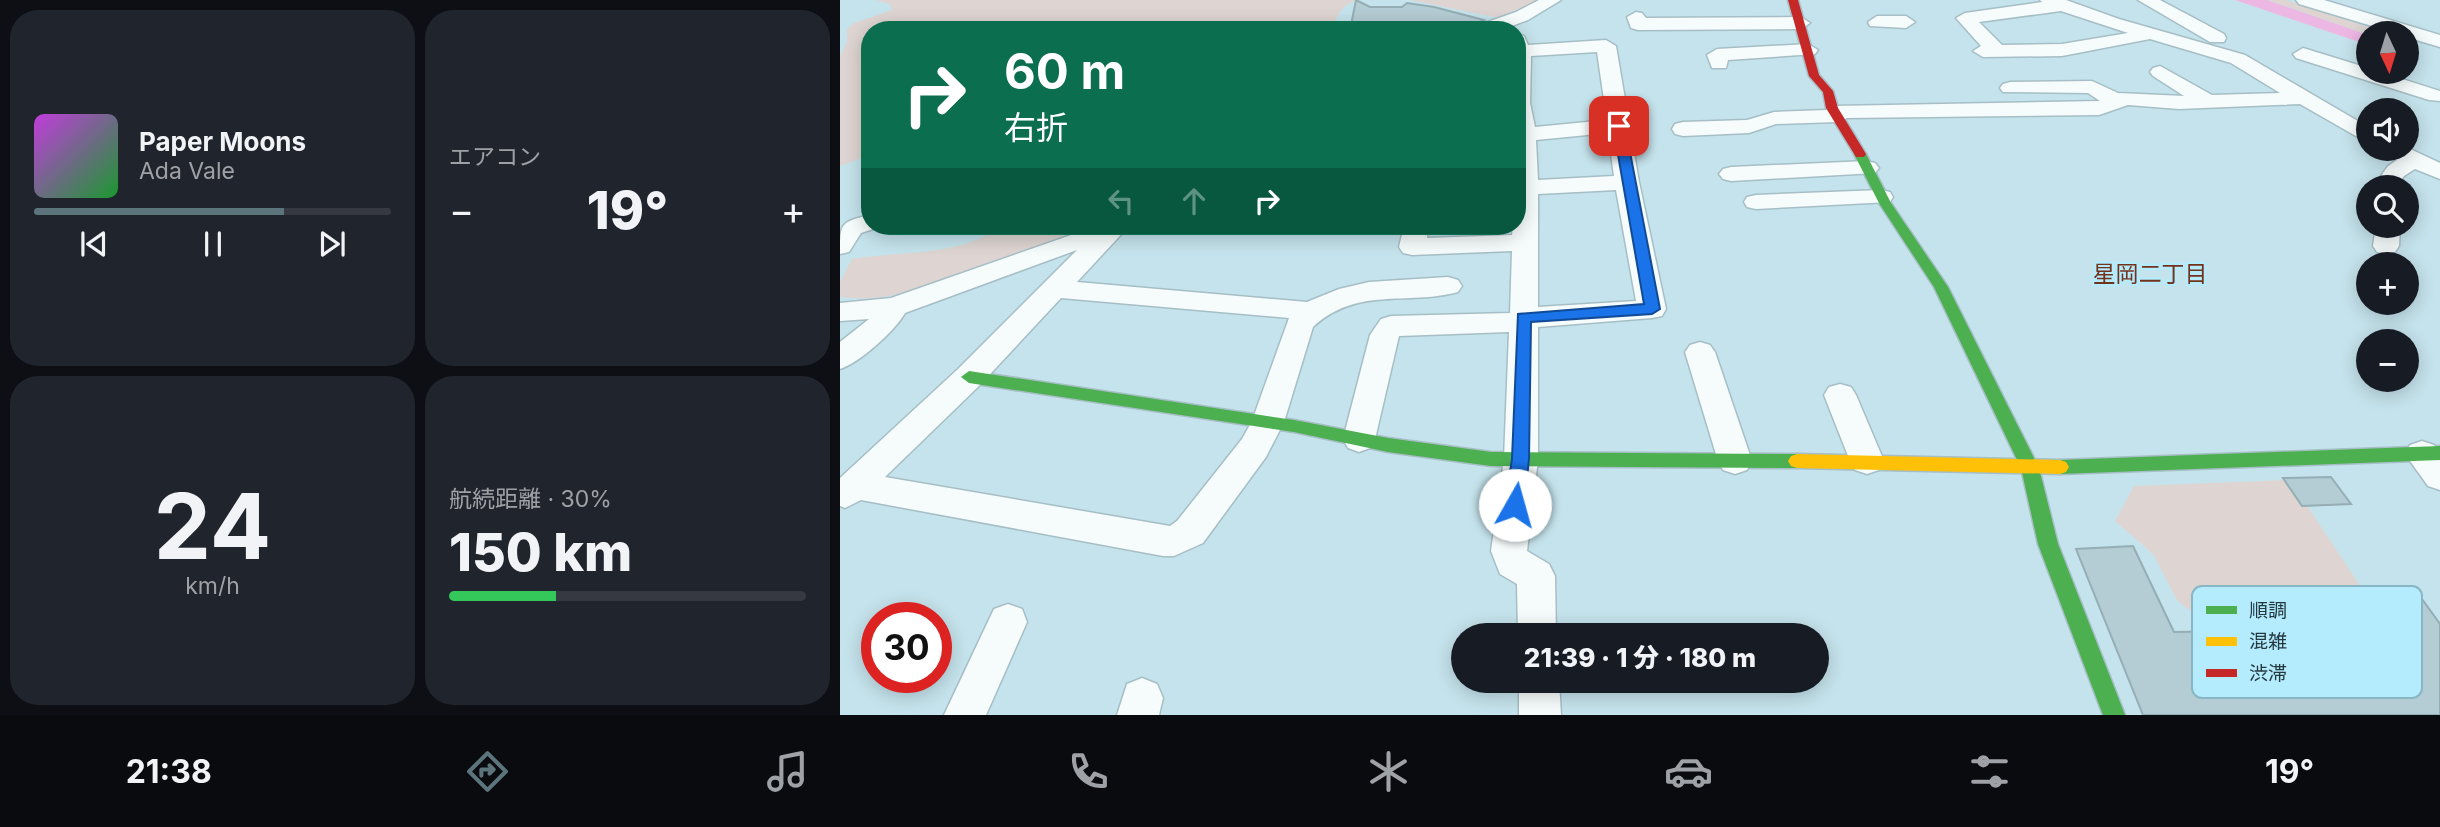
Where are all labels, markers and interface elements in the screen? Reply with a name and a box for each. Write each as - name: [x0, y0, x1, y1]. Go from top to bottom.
- north arrow: [2356, 21, 2418, 84]
- map controls: [2356, 21, 2419, 392]
- text: 60 m: [1004, 42, 1125, 101]
- icon: right: [889, 49, 980, 140]
- pin: [1589, 96, 1649, 156]
- button: sound: [2356, 98, 2419, 161]
- icon: arrive: [1600, 107, 1638, 145]
- text: 右折: [1004, 108, 1068, 147]
- text: Paper Moons: [139, 126, 306, 157]
- text: エアコン: [449, 143, 541, 171]
- text: Ada Vale: [139, 157, 235, 185]
- button: search: [2356, 175, 2419, 238]
- text: 19°: [587, 179, 668, 242]
- icon: left: [1102, 182, 1140, 220]
- icon: ahead: [1175, 182, 1213, 220]
- icon: right: [1248, 182, 1286, 220]
- text: −: [449, 187, 474, 233]
- text: +: [781, 187, 806, 233]
- icon: previous: [75, 225, 113, 263]
- icon: pause: [194, 225, 232, 263]
- icon: next: [313, 225, 351, 263]
- button: +: [2356, 252, 2419, 315]
- district label: 星岡二丁目: [2093, 260, 2208, 288]
- button: −: [2356, 329, 2419, 392]
- position arrow: [1478, 468, 1552, 542]
- text: 24: [154, 471, 271, 581]
- text: 航続距離 · 30%: [449, 485, 612, 513]
- text: 150 km: [449, 521, 632, 584]
- text: km/h: [185, 572, 240, 600]
- legend: [2192, 586, 2422, 698]
- text: 順調: [2249, 599, 2287, 622]
- speed limit sign: 30: [861, 602, 952, 693]
- text: 混雑: [2249, 630, 2287, 653]
- text: 21:39 · 1 分 · 180 m: [1524, 642, 1756, 673]
- text: 渋滞: [2249, 662, 2287, 685]
- icon: directions: [463, 747, 512, 796]
- icon: music: [763, 747, 812, 796]
- icon: phone: [1064, 747, 1113, 796]
- icon: climate: [1364, 747, 1413, 796]
- icon: car: [1664, 747, 1713, 796]
- icon: filters: [1965, 747, 2014, 796]
- text: 21:38: [126, 752, 212, 791]
- text: 19°: [2265, 752, 2314, 791]

